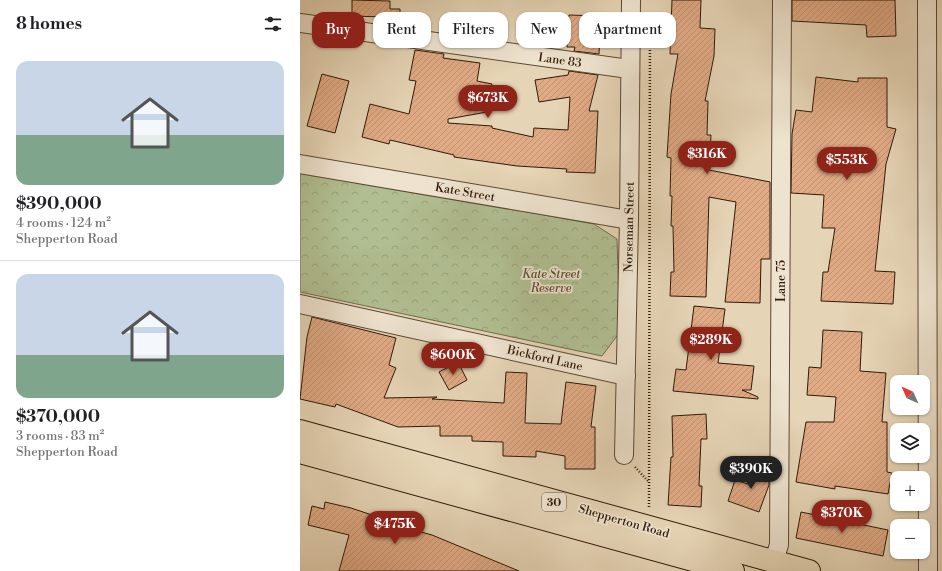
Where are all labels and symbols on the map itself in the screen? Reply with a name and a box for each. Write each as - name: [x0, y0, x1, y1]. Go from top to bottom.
- street label: Lane 83: [537, 50, 583, 71]
- pin: $673K: [460, 85, 516, 119]
- pin: $316K: [679, 141, 735, 175]
- pin: $553K: [819, 147, 875, 181]
- street label: Kate Street: [434, 180, 497, 205]
- street label: Norseman Street: [621, 181, 638, 273]
- street label: Lane 75: [774, 260, 789, 302]
- park label: Kate Street Reserve: [522, 267, 581, 296]
- pin: $289K: [683, 327, 739, 361]
- pin: $600K: [425, 342, 481, 376]
- street label: Bickford Lane: [505, 342, 584, 374]
- north arrow: [890, 375, 930, 415]
- pin: $390K: [723, 456, 779, 490]
- road number: 30: [542, 493, 566, 511]
- pin: $370K: [814, 500, 870, 534]
- street label: Shepperton Road: [577, 501, 671, 542]
- pin: $475K: [367, 511, 423, 545]

